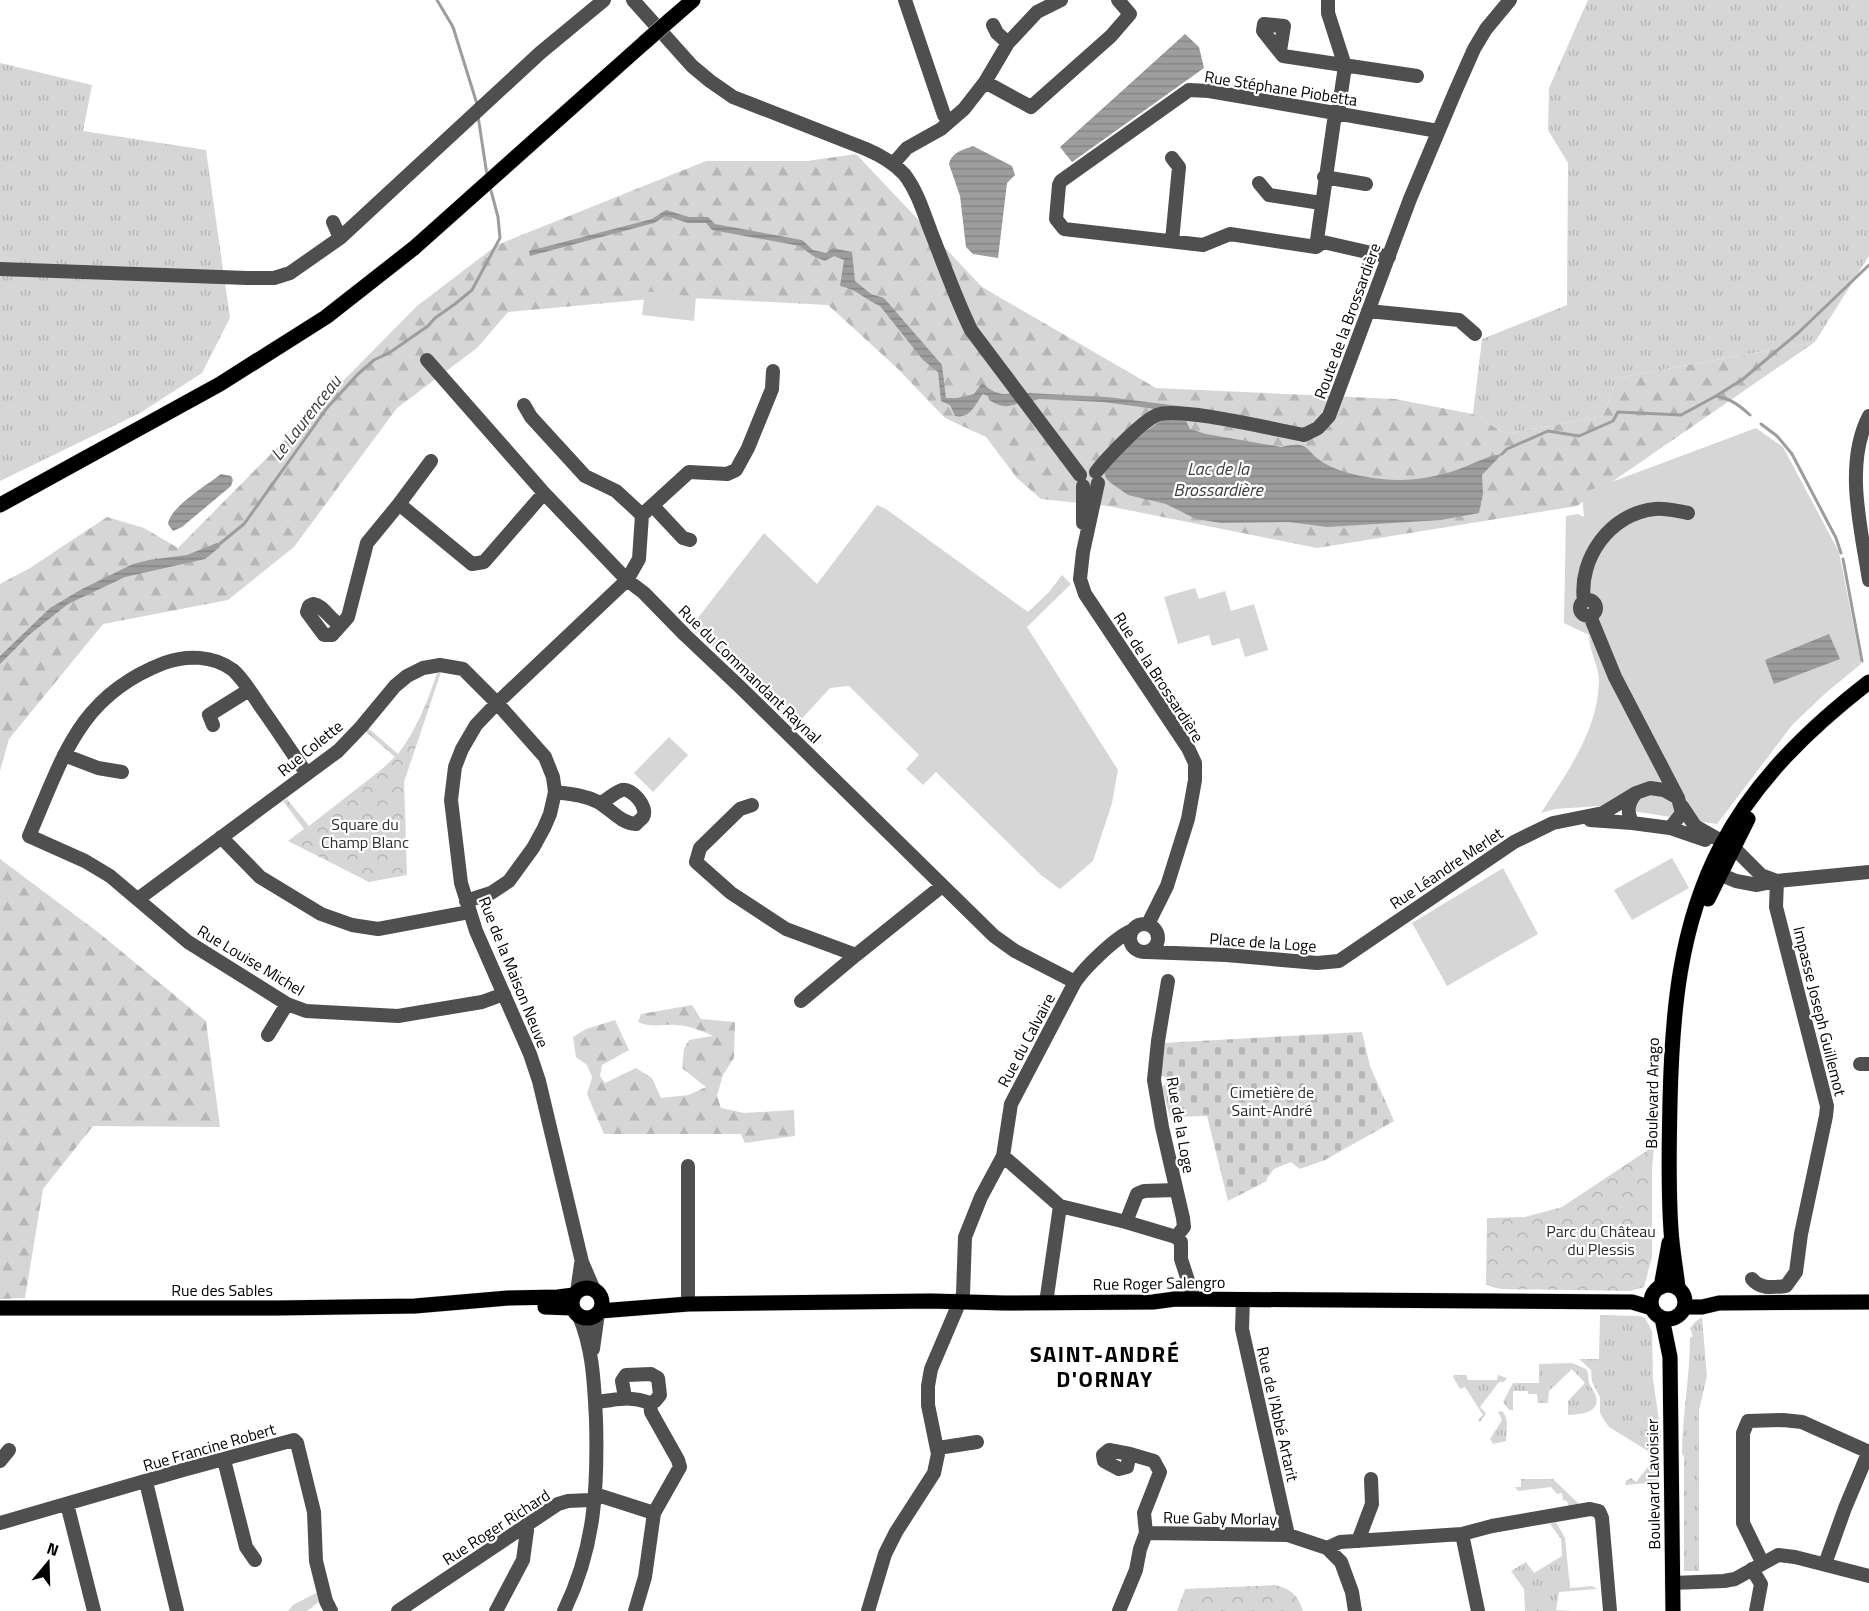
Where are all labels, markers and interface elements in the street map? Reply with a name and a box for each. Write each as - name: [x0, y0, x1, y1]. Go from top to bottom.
- street label: Rue Stéphane Piobetta: [1203, 64, 1359, 112]
- street label: Route de la Brossardière: [1308, 240, 1386, 402]
- water label: Le Laurenceau: [264, 369, 348, 466]
- water label: Lac de la Brossardière: [1173, 455, 1264, 503]
- street label: Rue du Commandant Raynal: [673, 599, 827, 749]
- street label: Rue de la Brossardière: [1108, 607, 1210, 747]
- street label: Rue Colette: [272, 714, 348, 782]
- park label: Square du Champ Blanc: [321, 812, 409, 854]
- street label: Rue Léandre Merlet: [1385, 821, 1508, 915]
- street label: Rue de la Maison Neuve: [473, 893, 555, 1051]
- street label: Rue Louise Michel: [193, 918, 309, 1002]
- street label: Impasse Joseph Guillemot: [1787, 924, 1853, 1099]
- street label: Place de la Loge: [1209, 926, 1317, 958]
- street label: Rue du Calvaire: [991, 989, 1061, 1091]
- street label: Boulevard Arago: [1639, 1037, 1665, 1149]
- street label: Rue de la Loge: [1161, 1075, 1201, 1175]
- park label: Cimetière de Saint-André: [1230, 1080, 1314, 1122]
- park label: Parc du Château du Plessis: [1546, 1219, 1656, 1261]
- street label: Rue Roger Salengro: [1093, 1270, 1225, 1296]
- street label: Rue des Sables: [171, 1278, 273, 1302]
- district label: SAINT-ANDRÉ D'ORNAY: [1030, 1337, 1180, 1396]
- street label: Rue de l'Abbé Artarit: [1251, 1344, 1305, 1484]
- street label: Rue Francine Robert: [140, 1417, 278, 1477]
- street label: Boulevard Lavoisier: [1640, 1418, 1666, 1550]
- street label: Rue Roger Richard: [437, 1483, 555, 1571]
- street label: Rue Gaby Morlay: [1163, 1505, 1277, 1531]
- north arrow: [18, 1533, 78, 1593]
- text: N: [44, 1536, 62, 1562]

